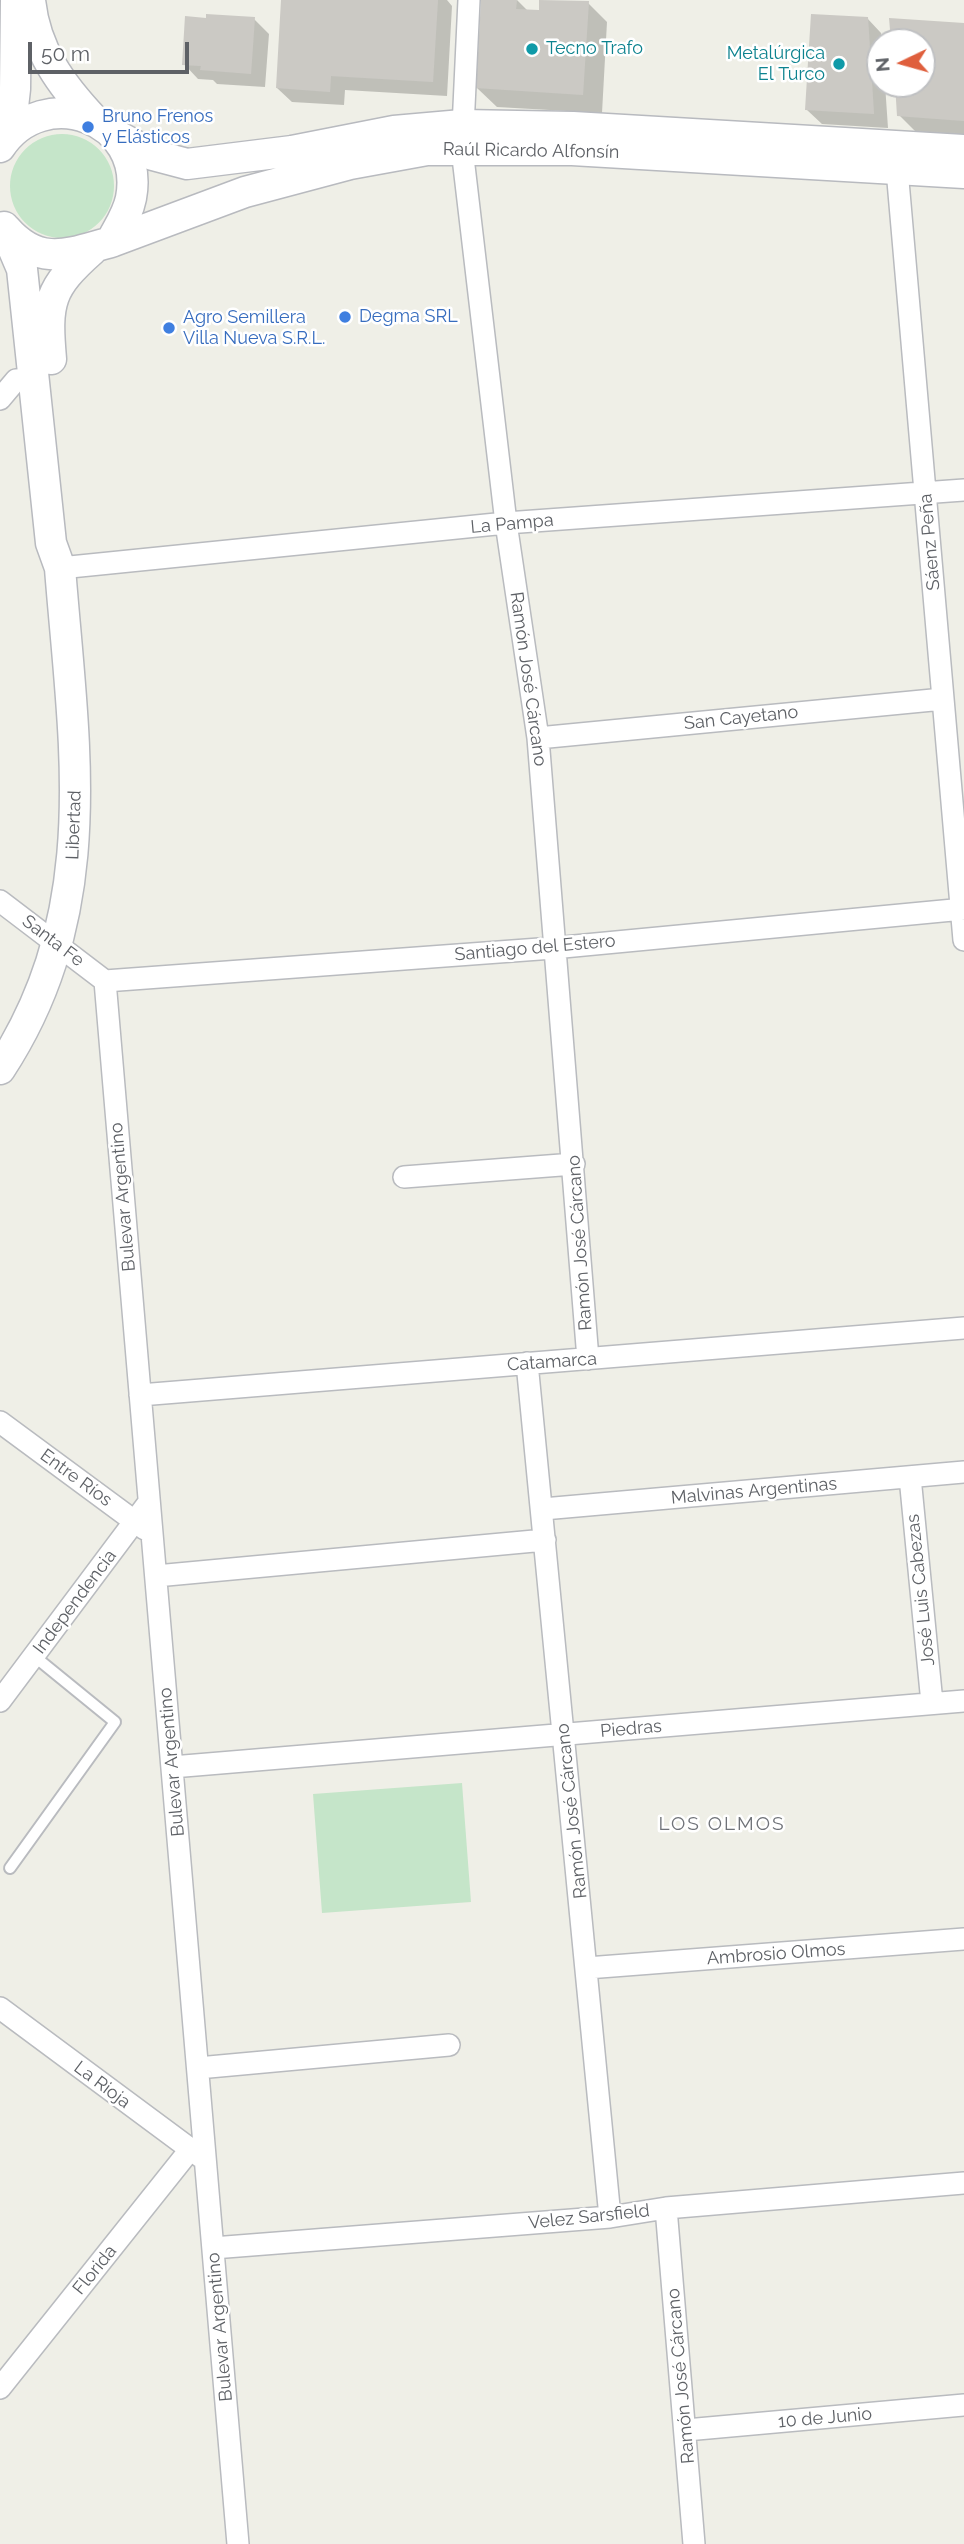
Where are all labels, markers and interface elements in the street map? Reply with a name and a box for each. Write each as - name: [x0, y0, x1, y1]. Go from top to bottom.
- scale bar: [32, 28, 192, 72]
- north arrow: [866, 28, 936, 98]
- place label: Tecno Trafo: [546, 38, 643, 60]
- text: 50 m: [41, 41, 90, 66]
- marker: Tecno Trafo: [524, 41, 540, 57]
- place label: Metalúrgica El Turco: [727, 43, 825, 86]
- marker: Metalúrgica El Turco: [831, 56, 847, 72]
- text: N: [870, 56, 894, 73]
- place label: Bruno Frenos y Elásticos: [102, 106, 213, 148]
- marker: Bruno Frenos y Elásticos: [80, 119, 96, 135]
- street label: Raúl Ricardo Alfonsín: [443, 139, 619, 163]
- place label: Degma SRL: [359, 306, 458, 328]
- place label: Agro Semillera Villa Nueva S.R.L.: [183, 307, 325, 350]
- marker: Degma SRL: [337, 309, 353, 325]
- marker: Agro Semillera Villa Nueva S.R.L.: [161, 320, 177, 336]
- street label: Sáenz Peña: [915, 493, 945, 591]
- street label: La Pampa: [470, 510, 554, 538]
- street label: Ramón José Cárcano: [505, 590, 551, 768]
- street label: San Cayetano: [683, 701, 799, 735]
- street label: Libertad: [62, 790, 86, 860]
- street label: Santa Fe: [18, 911, 88, 971]
- street label: Santiago del Estero: [454, 930, 616, 966]
- street label: Bulevar Argentino: [106, 1122, 140, 1272]
- street label: Ramón José Cárcano: [563, 1155, 597, 1331]
- street label: Catamarca: [506, 1348, 598, 1376]
- street label: Entre Ríos: [36, 1445, 116, 1511]
- street label: Malvinas Argentinas: [670, 1473, 838, 1509]
- street label: José Luis Cabezas: [902, 1513, 940, 1667]
- street label: Independencia: [29, 1546, 121, 1658]
- street label: Bulevar Argentino: [155, 1687, 189, 1837]
- street label: Piedras: [599, 1716, 663, 1742]
- street label: Ramón José Cárcano: [552, 1722, 592, 1900]
- district label: LOS OLMOS: [660, 1813, 784, 1835]
- street label: Ambrosio Olmos: [706, 1938, 846, 1970]
- street label: La Rioja: [70, 2057, 134, 2113]
- street label: Velez Sarsfield: [527, 2200, 651, 2234]
- street label: Florida: [69, 2241, 121, 2299]
- street label: Bulevar Argentino: [203, 2252, 237, 2402]
- street label: Ramón José Cárcano: [663, 2287, 699, 2465]
- street label: 10 de Junio: [777, 2403, 873, 2433]

